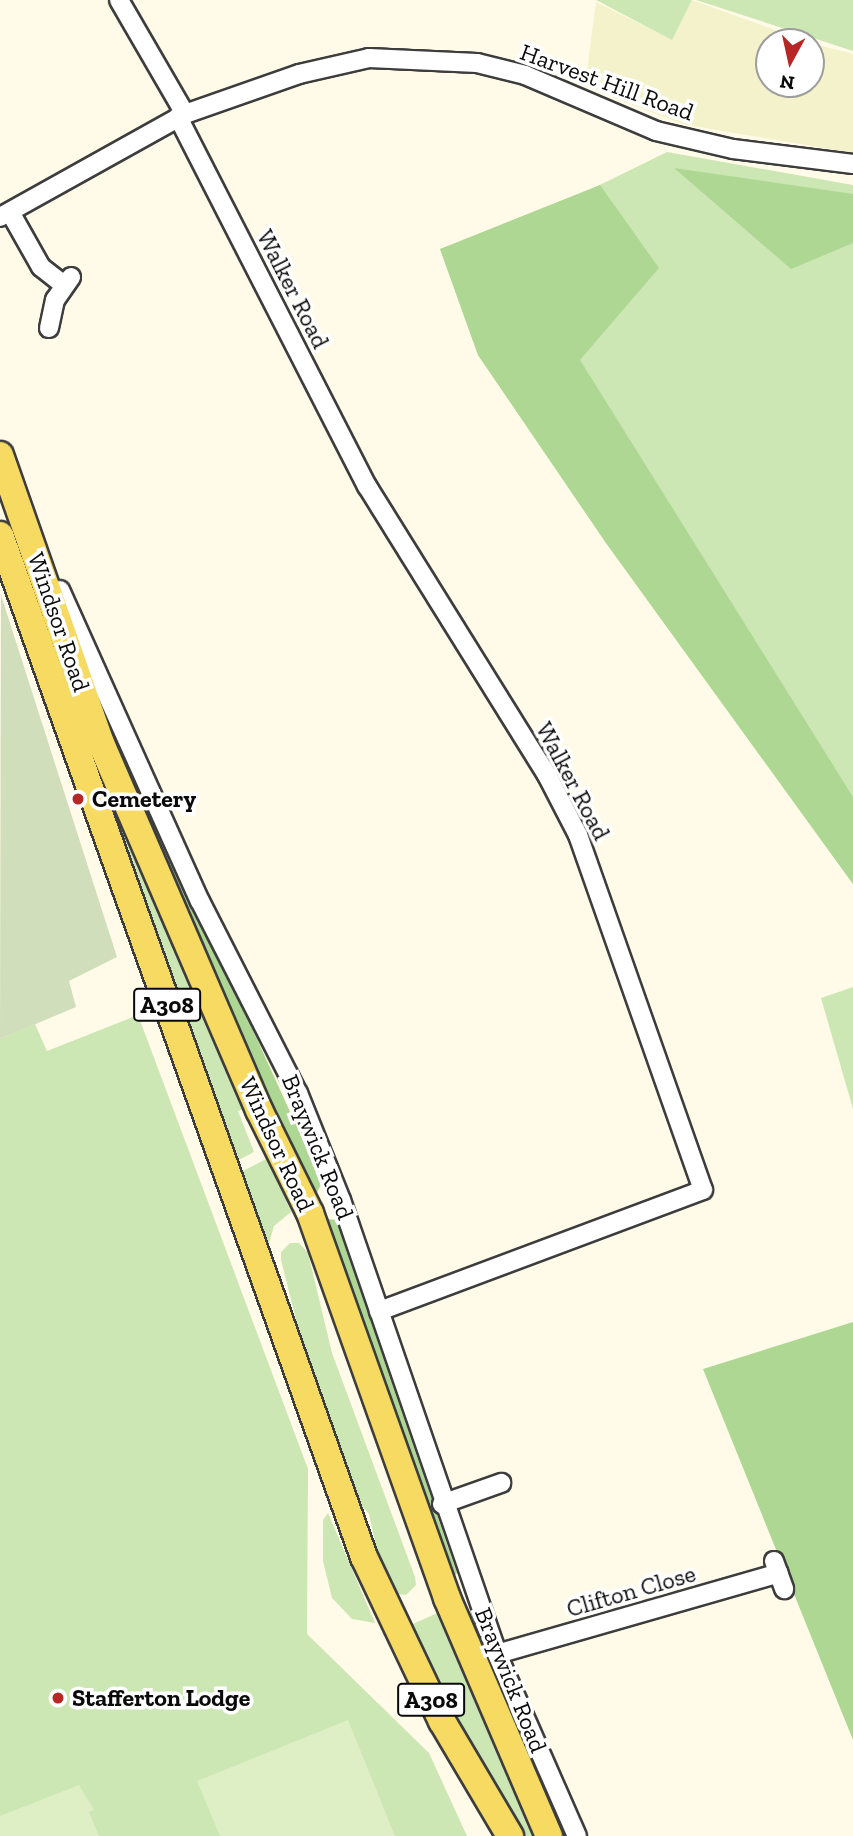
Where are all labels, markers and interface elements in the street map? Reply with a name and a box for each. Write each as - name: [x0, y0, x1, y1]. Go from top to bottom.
- north arrow: [755, 28, 825, 98]
- street label: Harvest Hill Road: [516, 37, 698, 127]
- text: N: [779, 70, 796, 95]
- street label: Walker Road: [251, 225, 335, 353]
- street label: Windsor Road: [22, 548, 96, 696]
- street label: Walker Road: [530, 717, 616, 845]
- place label: Cemetery: [92, 785, 196, 813]
- marker: Cemetery: [70, 791, 86, 807]
- road number: A308: [132, 986, 202, 1024]
- street label: Braywick Road: [276, 1070, 360, 1224]
- street label: Windsor Road: [233, 1072, 321, 1216]
- street label: Clifton Close: [563, 1559, 699, 1623]
- street label: Braywick Road: [469, 1603, 553, 1757]
- road number: A308: [396, 1680, 466, 1720]
- place label: Stafferton Lodge: [72, 1684, 250, 1712]
- marker: Stafferton Lodge: [50, 1690, 66, 1706]

